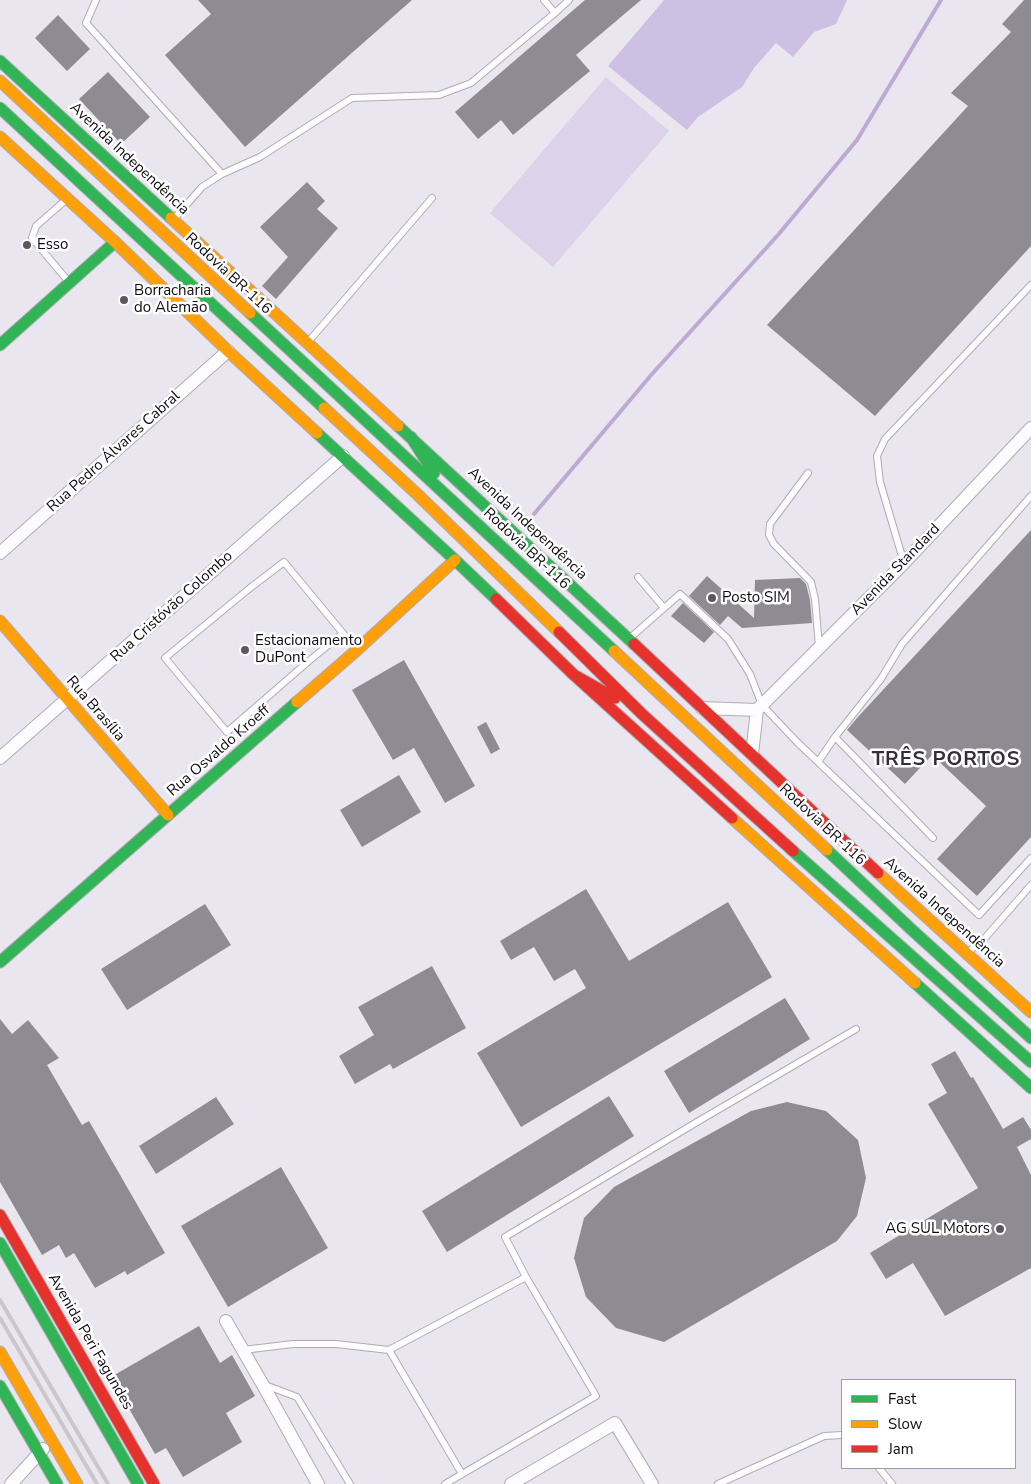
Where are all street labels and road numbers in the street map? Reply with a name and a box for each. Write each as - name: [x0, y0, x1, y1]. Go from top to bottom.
- street label: Avenida Independência: [66, 99, 192, 219]
- street label: Rodovia BR-116: [181, 229, 275, 319]
- street label: Rua Pedro Álvares Cabral: [44, 387, 184, 517]
- street label: Avenida Independência: [464, 464, 590, 584]
- street label: Rodovia BR-116: [479, 504, 573, 594]
- street label: Avenida Standard: [848, 520, 944, 620]
- street label: Rua Cristóvão Colombo: [107, 547, 237, 667]
- street label: Rua Brasília: [62, 673, 128, 745]
- street label: Rua Osvaldo Kroeff: [164, 701, 274, 801]
- street label: Rodovia BR-116: [775, 780, 869, 870]
- street label: Avenida Independência: [880, 854, 1008, 972]
- street label: Avenida Peri Fagundes: [44, 1271, 136, 1413]

